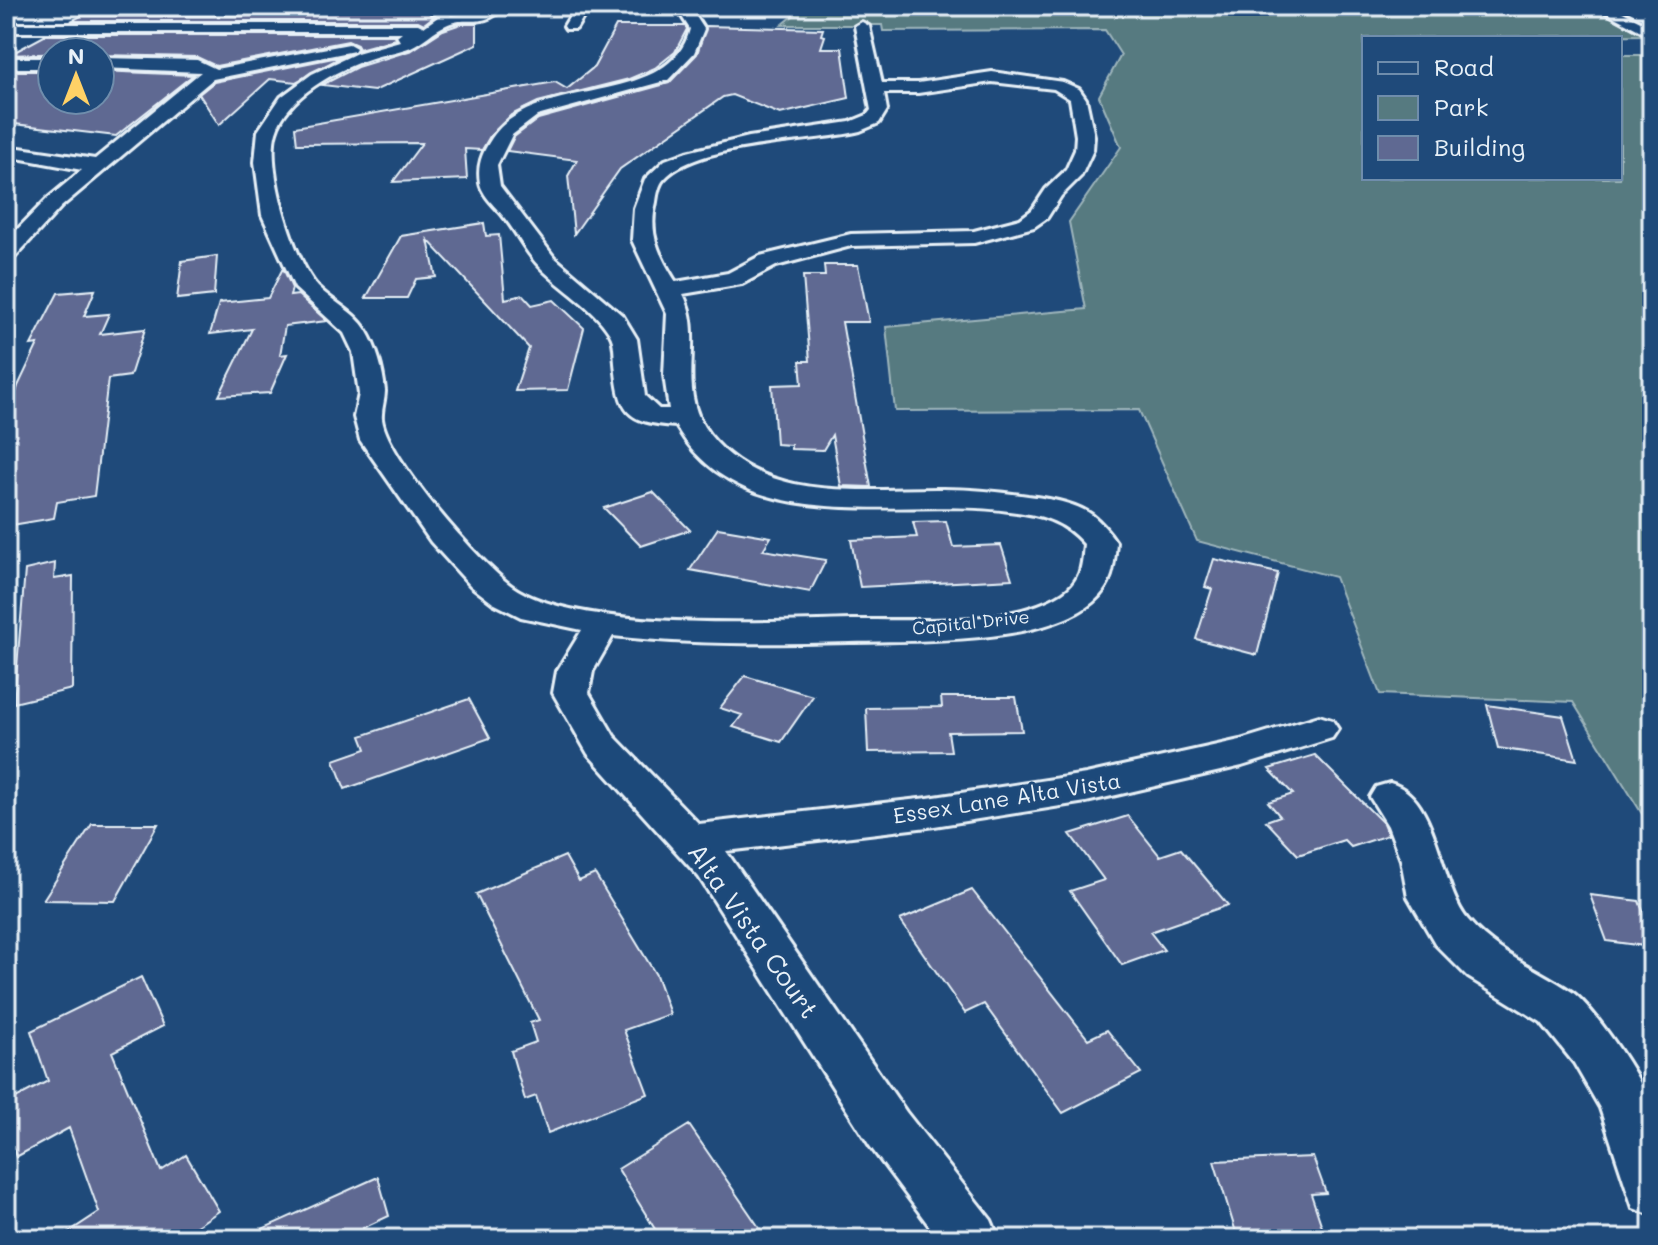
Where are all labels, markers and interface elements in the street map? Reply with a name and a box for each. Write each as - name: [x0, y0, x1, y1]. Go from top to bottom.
- north arrow: [36, 36, 116, 116]
- legend: [1362, 36, 1622, 180]
- text: N: [68, 41, 84, 70]
- text: Road: [1434, 51, 1494, 82]
- text: Park: [1434, 91, 1488, 122]
- text: Building: [1434, 131, 1525, 162]
- street label: Capital Drive: [911, 604, 1031, 640]
- street label: Essex Lane Alta Vista: [891, 765, 1123, 830]
- street label: Alta Vista Court: [681, 836, 827, 1025]

